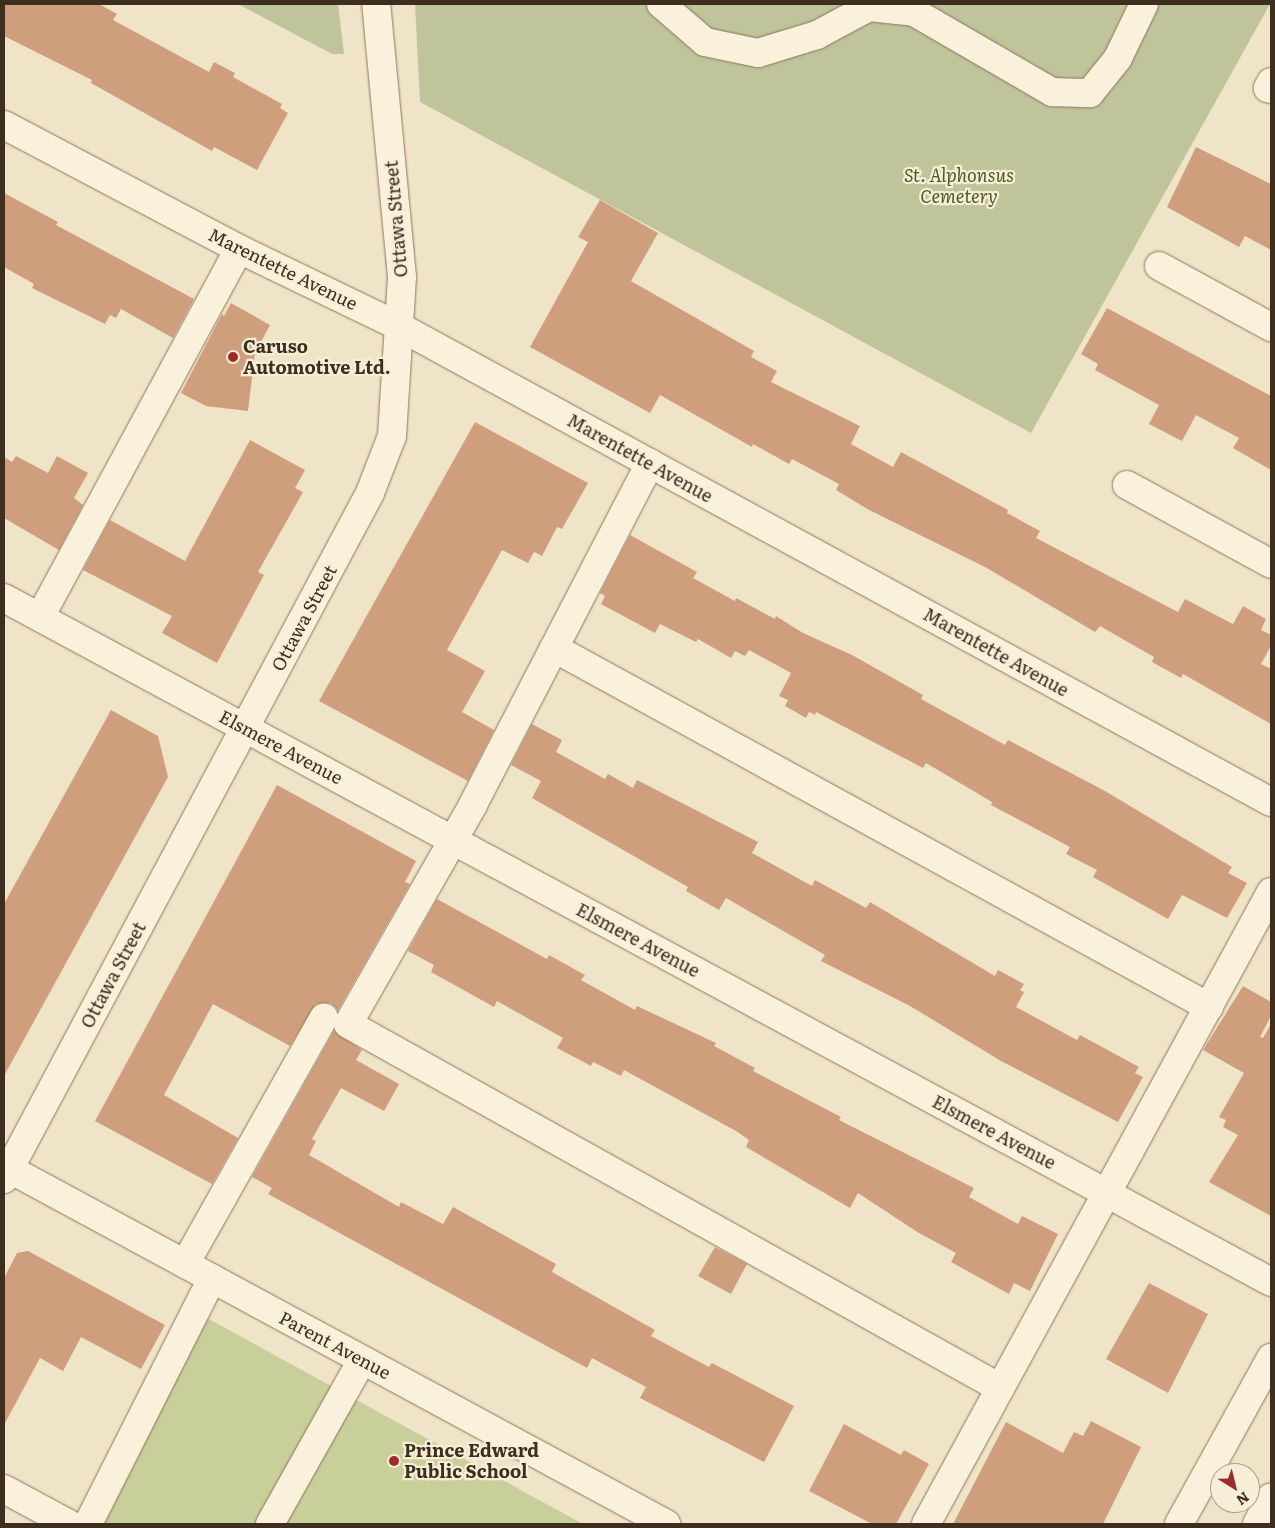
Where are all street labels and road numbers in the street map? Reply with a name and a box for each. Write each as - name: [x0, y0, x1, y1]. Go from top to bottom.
- street label: Ottawa Street: [380, 160, 412, 278]
- street label: Marentette Avenue: [205, 224, 361, 314]
- street label: Marentette Avenue: [564, 409, 716, 507]
- street label: Ottawa Street: [267, 561, 341, 675]
- street label: Marentette Avenue: [920, 603, 1072, 701]
- street label: Elsmere Avenue: [216, 705, 346, 789]
- street label: Elsmere Avenue: [573, 898, 703, 982]
- street label: Ottawa Street: [76, 918, 150, 1032]
- street label: Elsmere Avenue: [929, 1090, 1059, 1174]
- street label: Parent Avenue: [275, 1307, 395, 1383]

